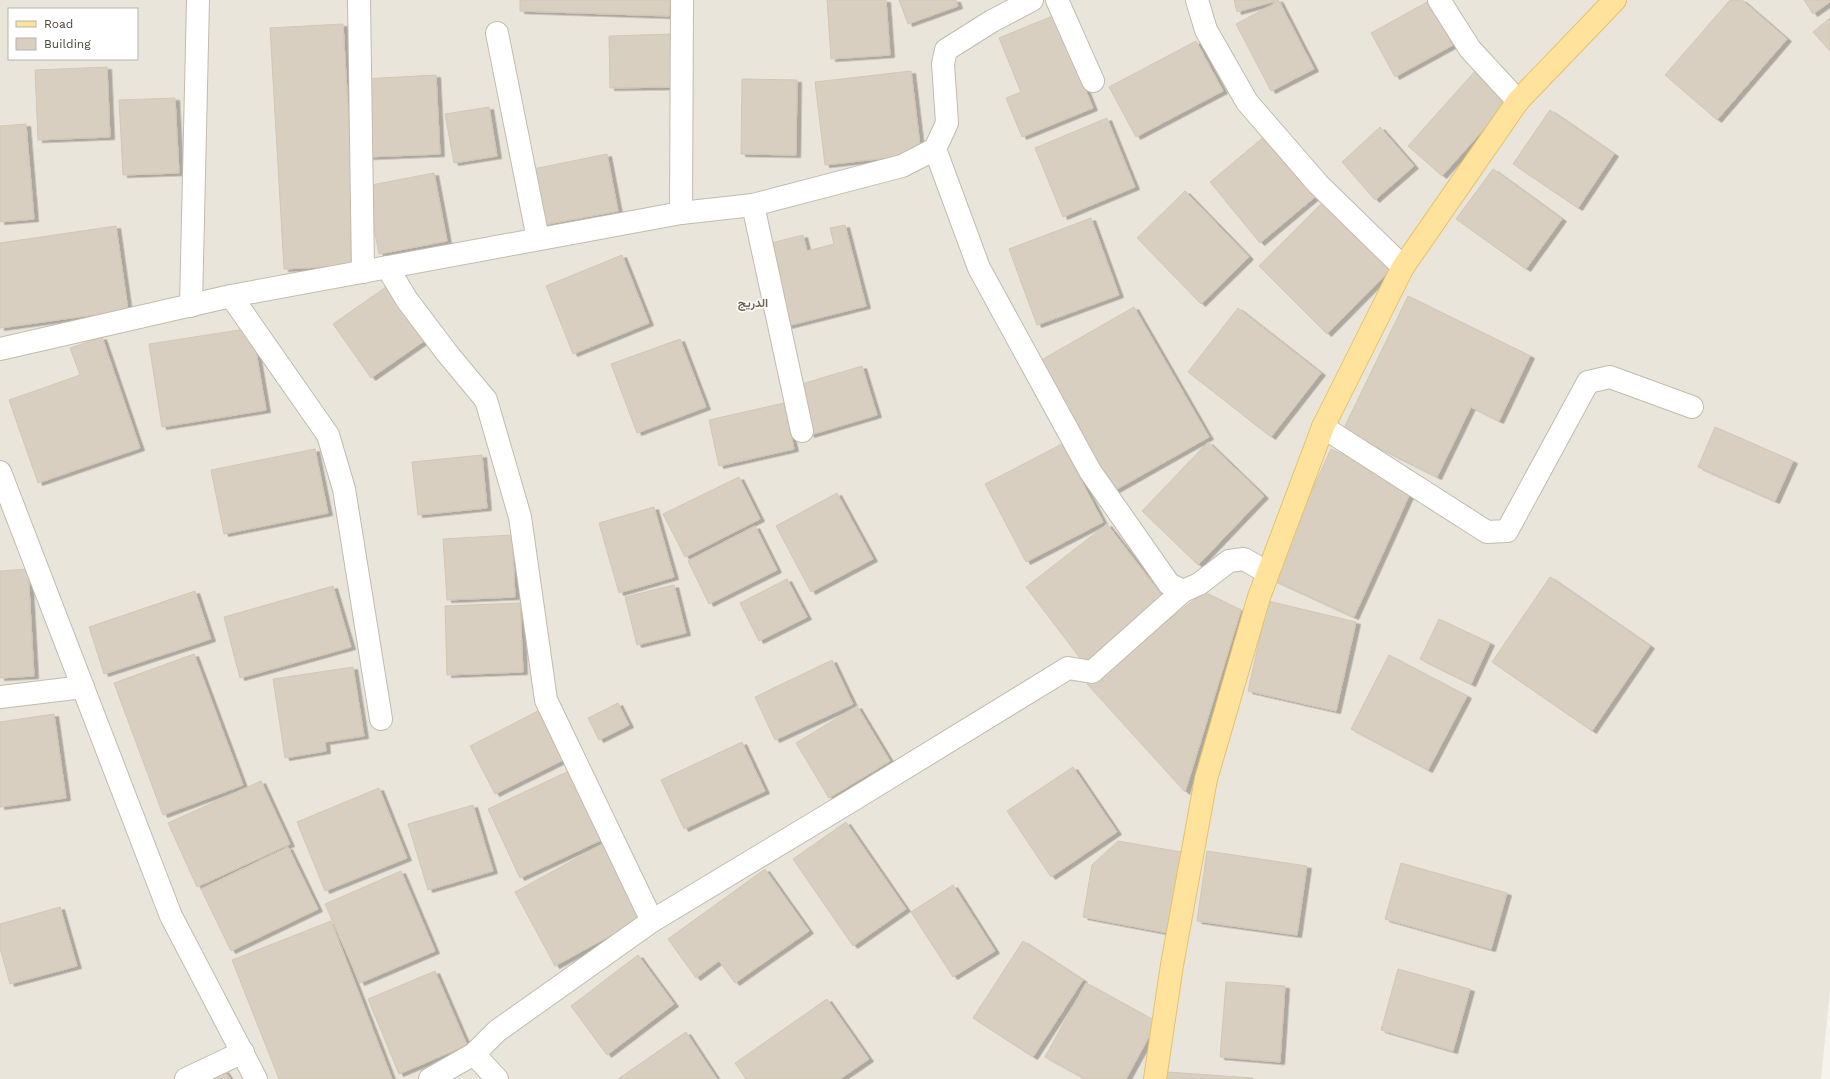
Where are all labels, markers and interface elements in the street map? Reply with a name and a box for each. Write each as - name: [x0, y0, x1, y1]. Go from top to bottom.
- legend: [8, 8, 138, 60]
- text: Road: [44, 17, 73, 31]
- text: Building: [44, 37, 91, 51]
- district label: الدريج: [738, 296, 768, 311]

